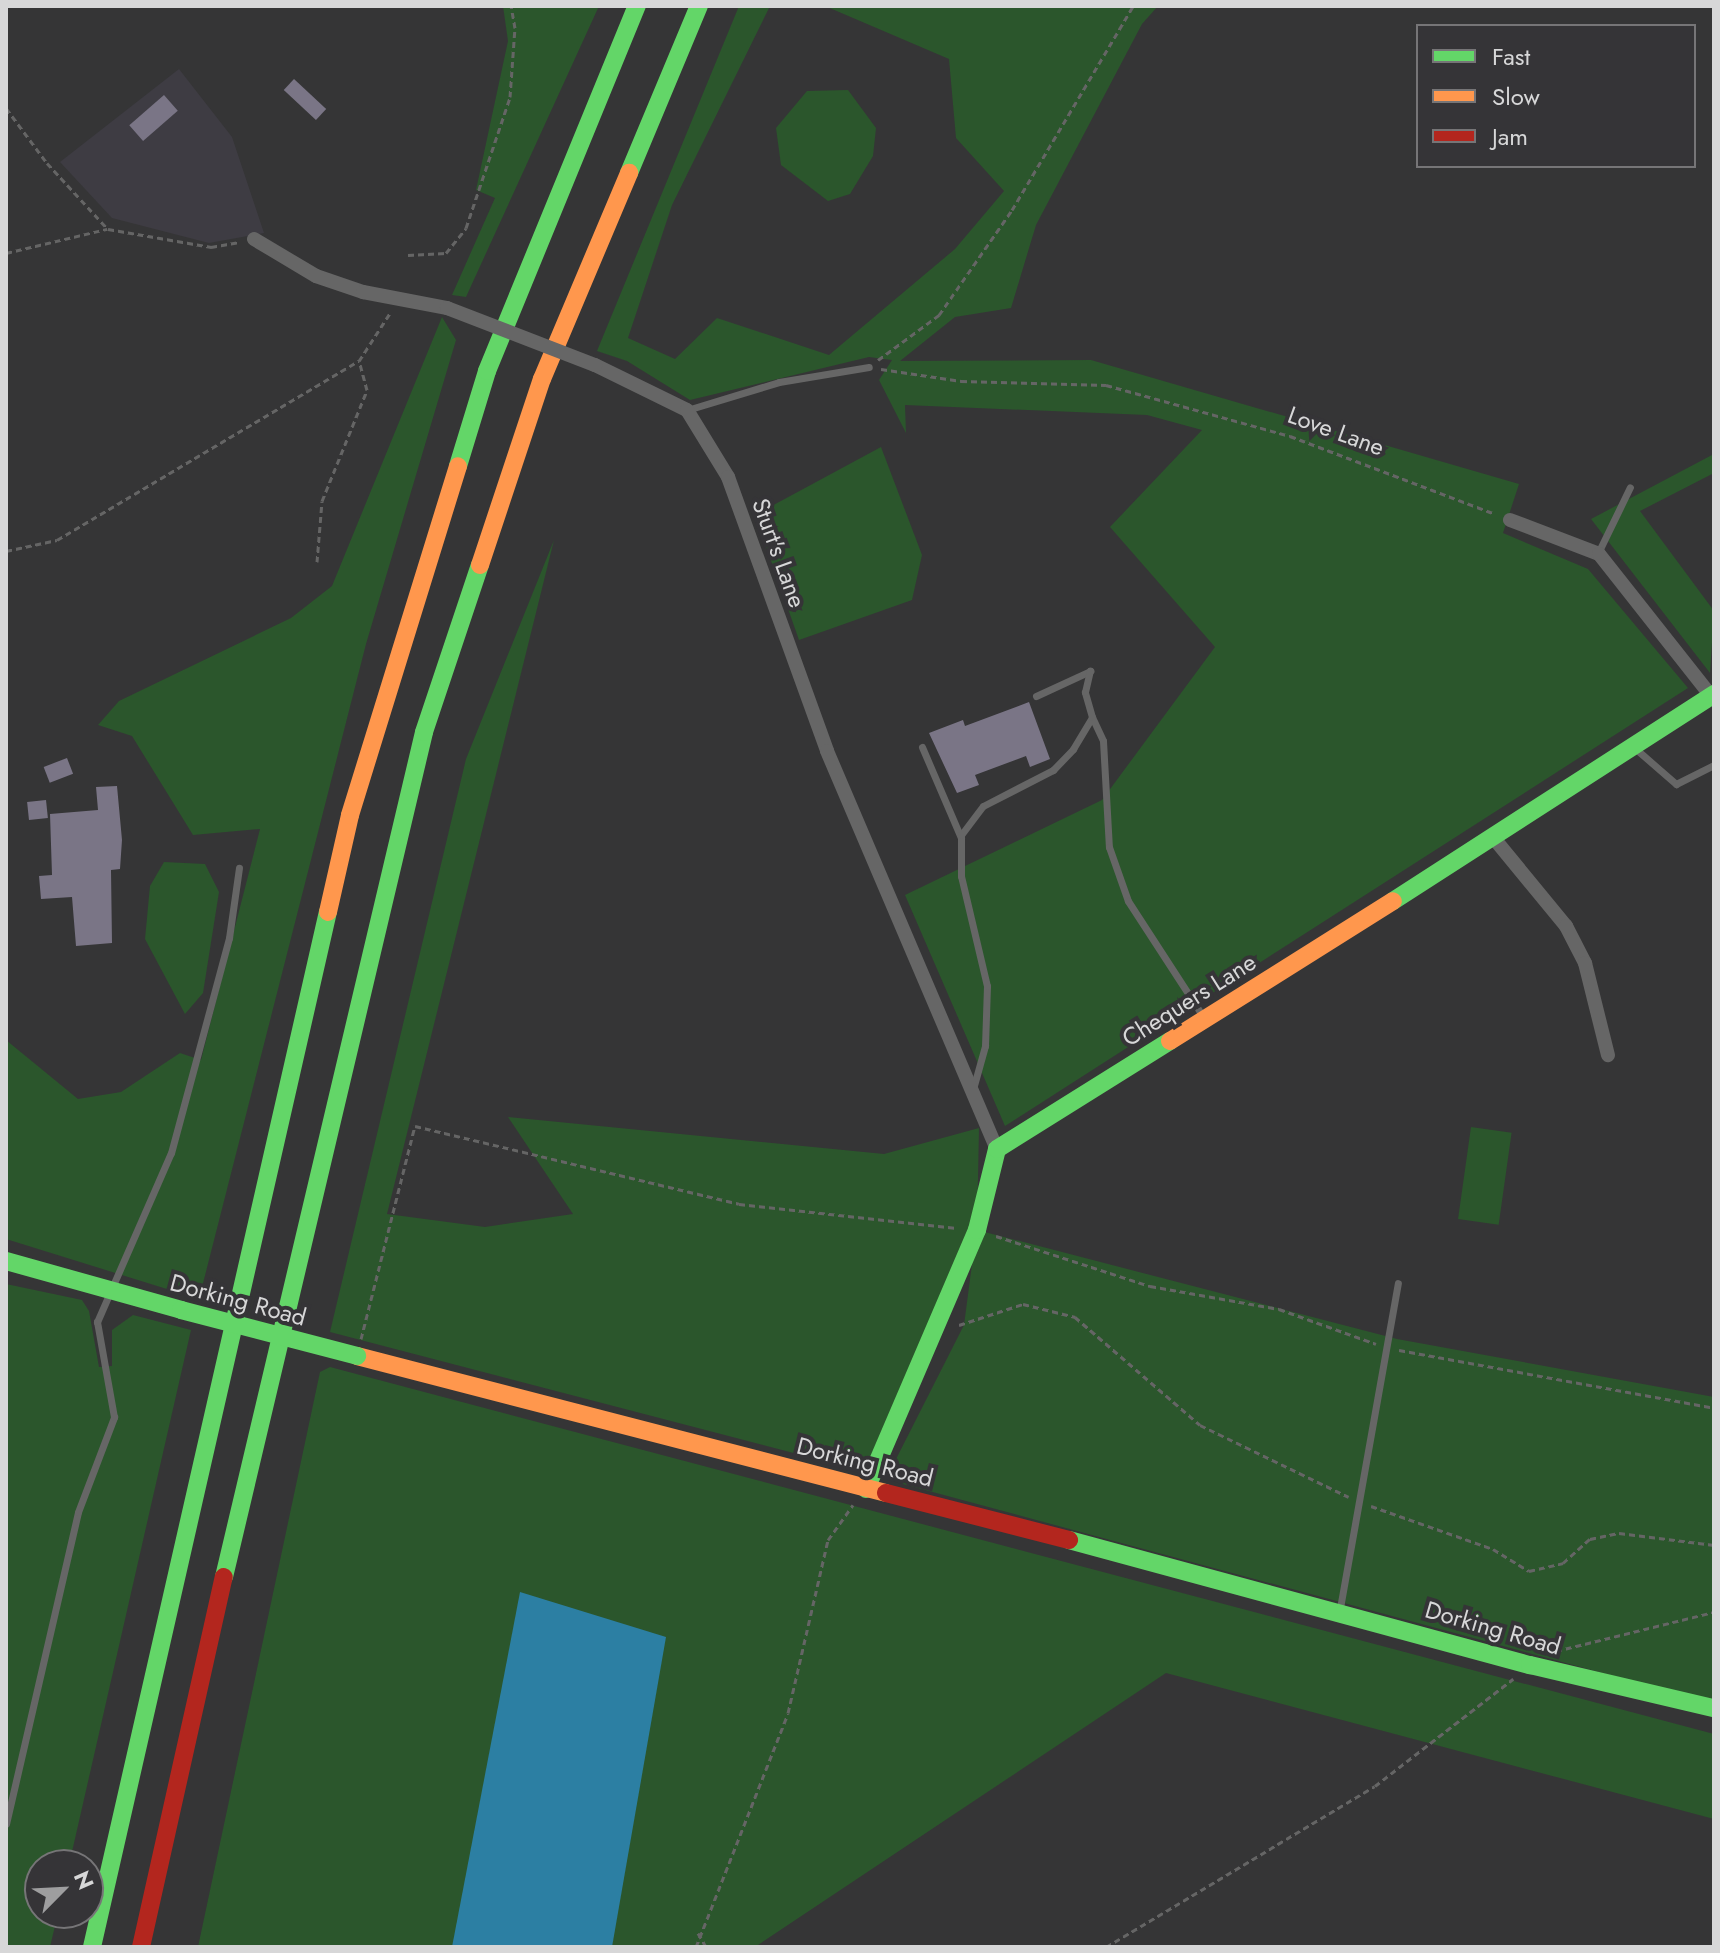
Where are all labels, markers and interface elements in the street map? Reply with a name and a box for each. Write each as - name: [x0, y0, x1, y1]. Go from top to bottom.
- legend: [1416, 24, 1696, 168]
- text: Fast: [1492, 39, 1530, 74]
- text: Slow: [1492, 79, 1540, 114]
- text: Jam: [1492, 119, 1528, 154]
- street label: Love Lane: [1284, 400, 1388, 462]
- street label: Sturt's Lane: [746, 494, 812, 612]
- street label: Chequers Lane: [1117, 947, 1261, 1053]
- street label: Dorking Road: [167, 1268, 309, 1332]
- street label: Dorking Road: [794, 1431, 936, 1493]
- street label: Dorking Road: [1422, 1595, 1564, 1661]
- north arrow: [24, 1849, 104, 1929]
- text: N: [66, 1866, 102, 1895]

